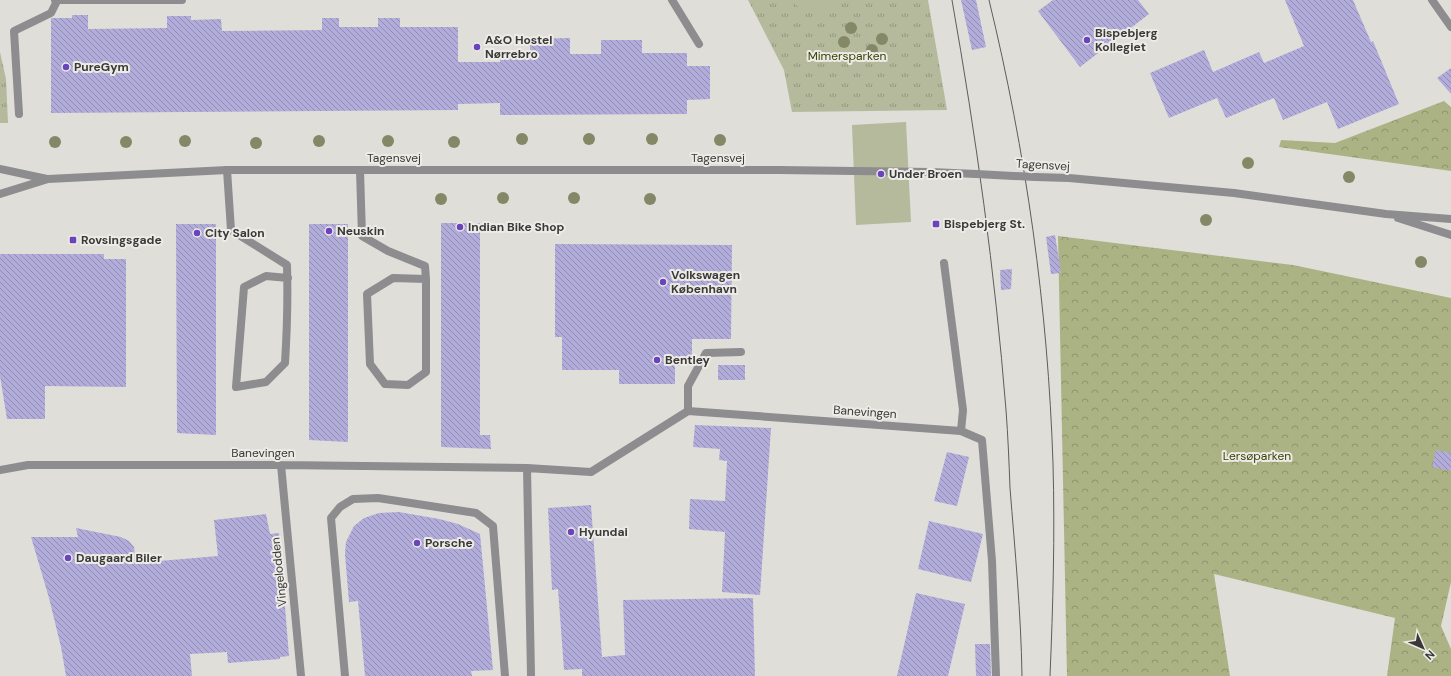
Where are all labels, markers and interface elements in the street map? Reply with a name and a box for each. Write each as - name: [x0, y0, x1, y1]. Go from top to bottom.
- place label: Bispebjerg Kollegiet: [1095, 25, 1158, 55]
- place label: A&O Hostel Nørrebro: [485, 32, 553, 62]
- marker: Bispebjerg Kollegiet: [1082, 35, 1092, 45]
- marker: A&O Hostel Nørrebro: [472, 42, 482, 52]
- park label: Mimersparken: [808, 48, 886, 64]
- place label: PureGym: [74, 59, 129, 75]
- marker: PureGym: [61, 62, 71, 72]
- street label: Tagensvej: [367, 150, 421, 166]
- street label: Tagensvej: [691, 150, 745, 166]
- street label: Tagensvej: [1016, 156, 1070, 174]
- place label: Under Broen: [889, 166, 962, 182]
- marker: Under Broen: [876, 169, 886, 179]
- place label: Bispebjerg St.: [944, 216, 1025, 232]
- place label: Indian Bike Shop: [468, 219, 564, 235]
- marker: Bispebjerg St.: [931, 219, 941, 229]
- marker: Indian Bike Shop: [455, 222, 465, 232]
- place label: Neuskin: [337, 223, 384, 239]
- place label: City Salon: [205, 225, 265, 241]
- marker: Neuskin: [324, 226, 334, 236]
- marker: City Salon: [192, 228, 202, 238]
- place label: Rovsingsgade: [81, 232, 162, 248]
- marker: Rovsingsgade: [68, 235, 78, 245]
- place label: Volkswagen København: [671, 267, 740, 297]
- marker: Volkswagen København: [658, 277, 668, 287]
- place label: Bentley: [665, 352, 711, 368]
- marker: Bentley: [652, 355, 662, 365]
- street label: Banevingen: [833, 402, 897, 422]
- street label: Banevingen: [231, 445, 295, 461]
- park label: Lersøparken: [1223, 448, 1291, 464]
- place label: Hyundai: [579, 524, 628, 540]
- marker: Hyundai: [566, 527, 576, 537]
- place label: Porsche: [425, 535, 473, 551]
- street label: Vingelodden: [267, 536, 291, 607]
- marker: Porsche: [412, 538, 422, 548]
- place label: Daugaard Biler: [76, 550, 162, 566]
- marker: Daugaard Biler: [63, 553, 73, 563]
- north arrow: [1403, 628, 1443, 668]
- text: N: [1422, 647, 1438, 663]

